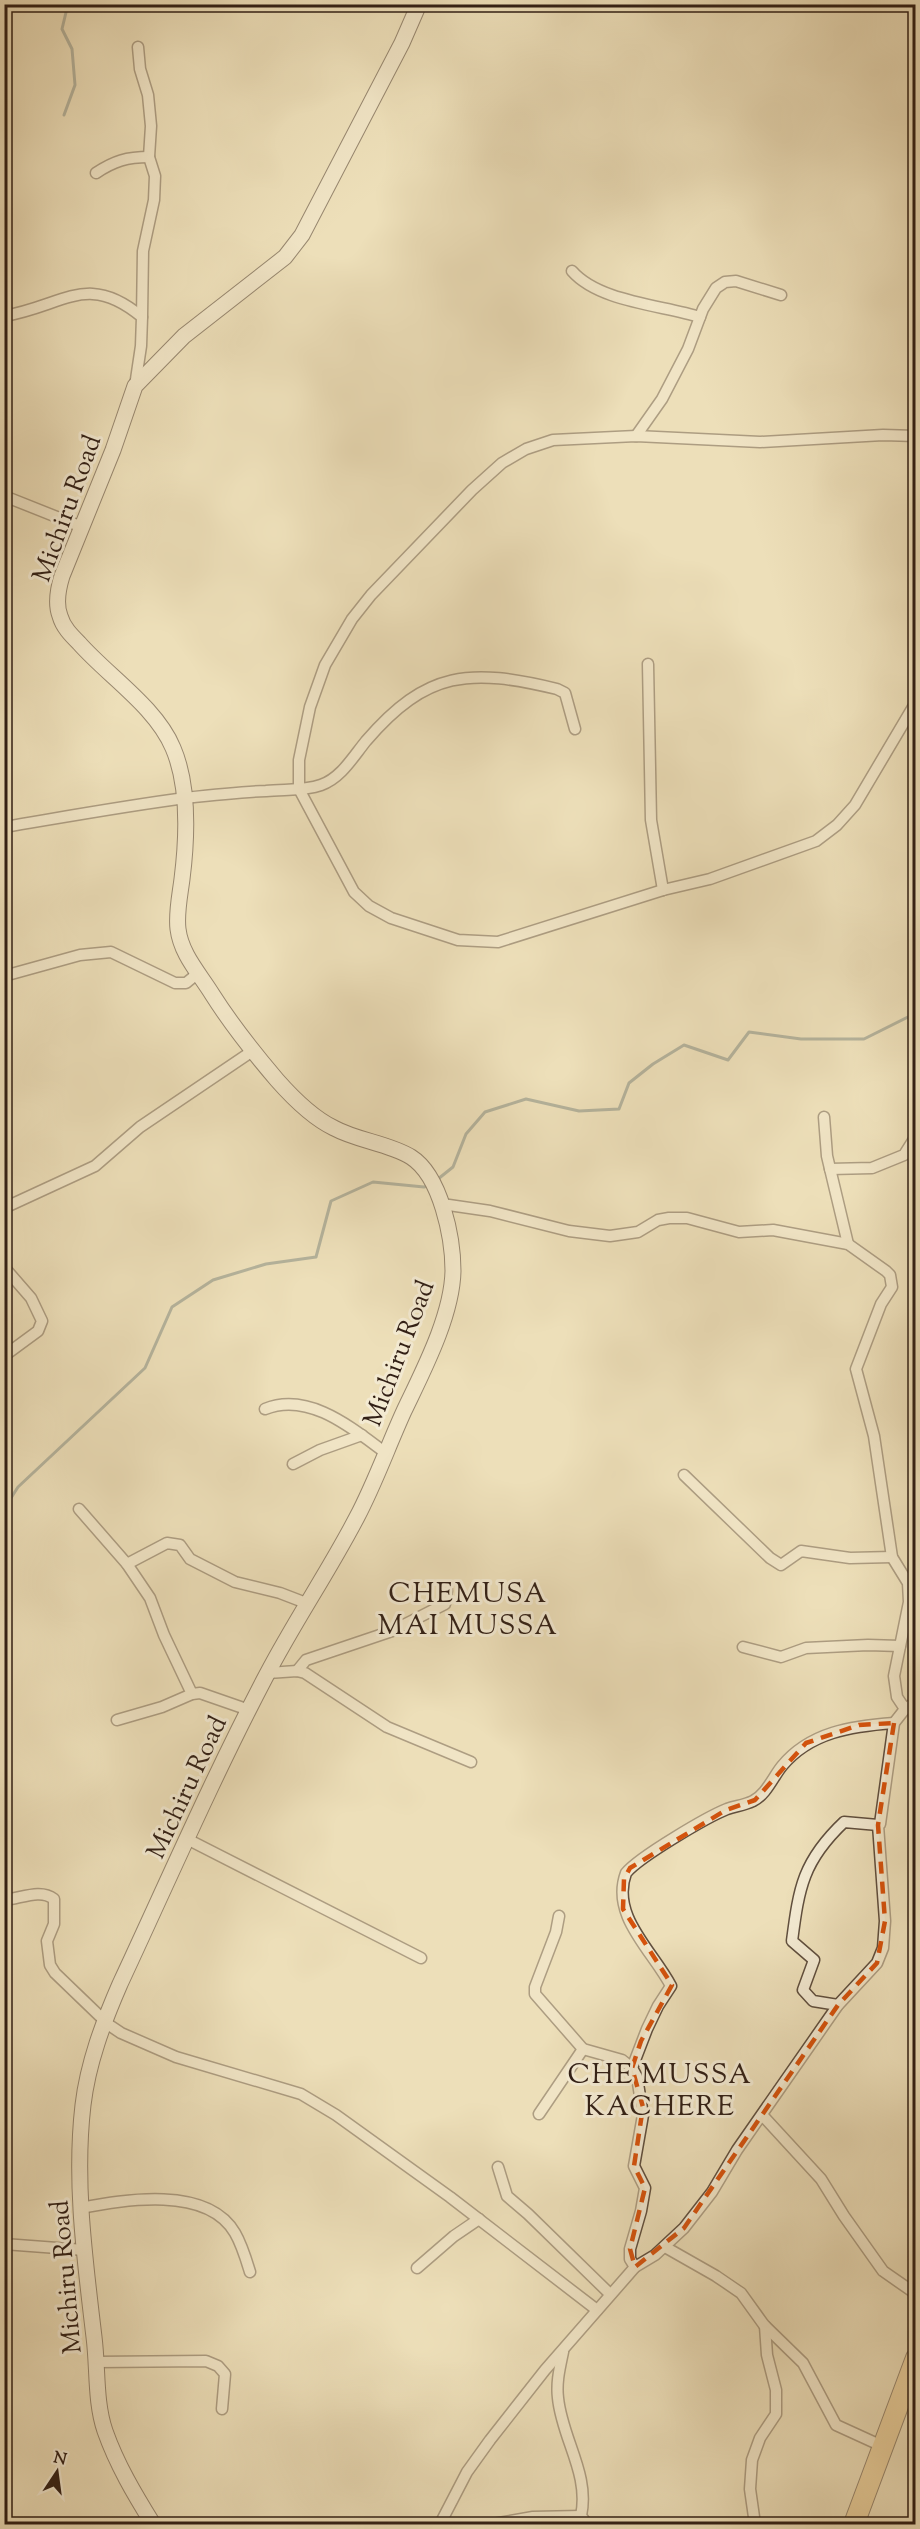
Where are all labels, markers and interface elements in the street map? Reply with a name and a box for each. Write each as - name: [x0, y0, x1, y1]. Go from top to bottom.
- street label: Michiru Road: [25, 430, 112, 588]
- street label: Michiru Road: [355, 1275, 445, 1432]
- district label: CHEMUSA MAI MUSSA: [378, 1575, 558, 1647]
- street label: Michiru Road: [139, 1710, 238, 1866]
- district label: CHE MUSSA KACHERE: [568, 2056, 752, 2128]
- street label: Michiru Road: [42, 2198, 93, 2355]
- north arrow: [27, 2442, 87, 2502]
- text: N: [51, 2447, 69, 2473]

